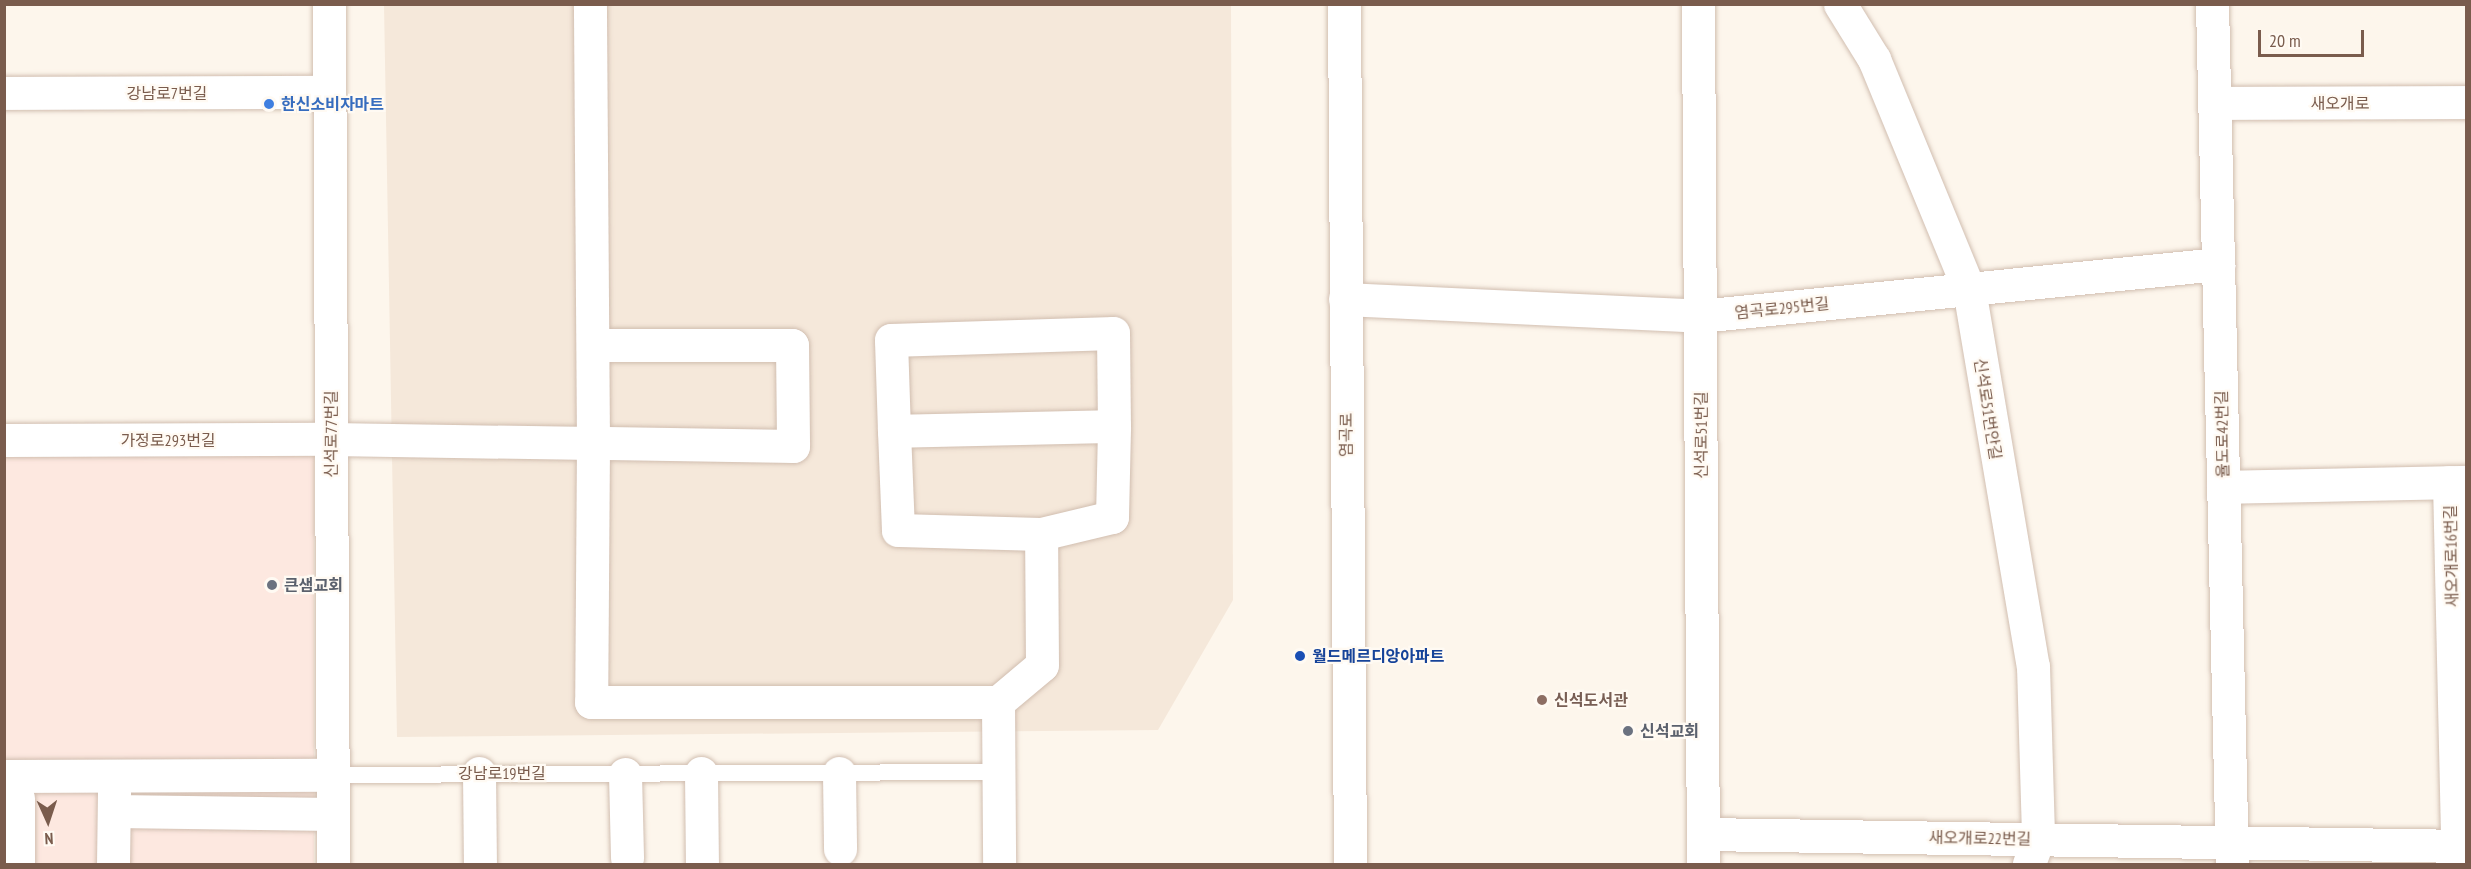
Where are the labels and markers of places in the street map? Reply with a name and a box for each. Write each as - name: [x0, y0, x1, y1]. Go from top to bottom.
- place label: 한신소비자마트: [281, 94, 384, 114]
- marker: 한신소비자마트: [262, 97, 276, 111]
- place label: 큰샘교회: [284, 575, 343, 595]
- marker: 큰샘교회: [265, 578, 279, 592]
- place label: 월드메르디앙아파트: [1312, 646, 1444, 666]
- marker: 월드메르디앙아파트: [1293, 649, 1307, 663]
- place label: 신석도서관: [1554, 690, 1628, 710]
- marker: 신석도서관: [1535, 693, 1549, 707]
- place label: 신석교회: [1640, 721, 1699, 741]
- marker: 신석교회: [1621, 724, 1635, 738]

